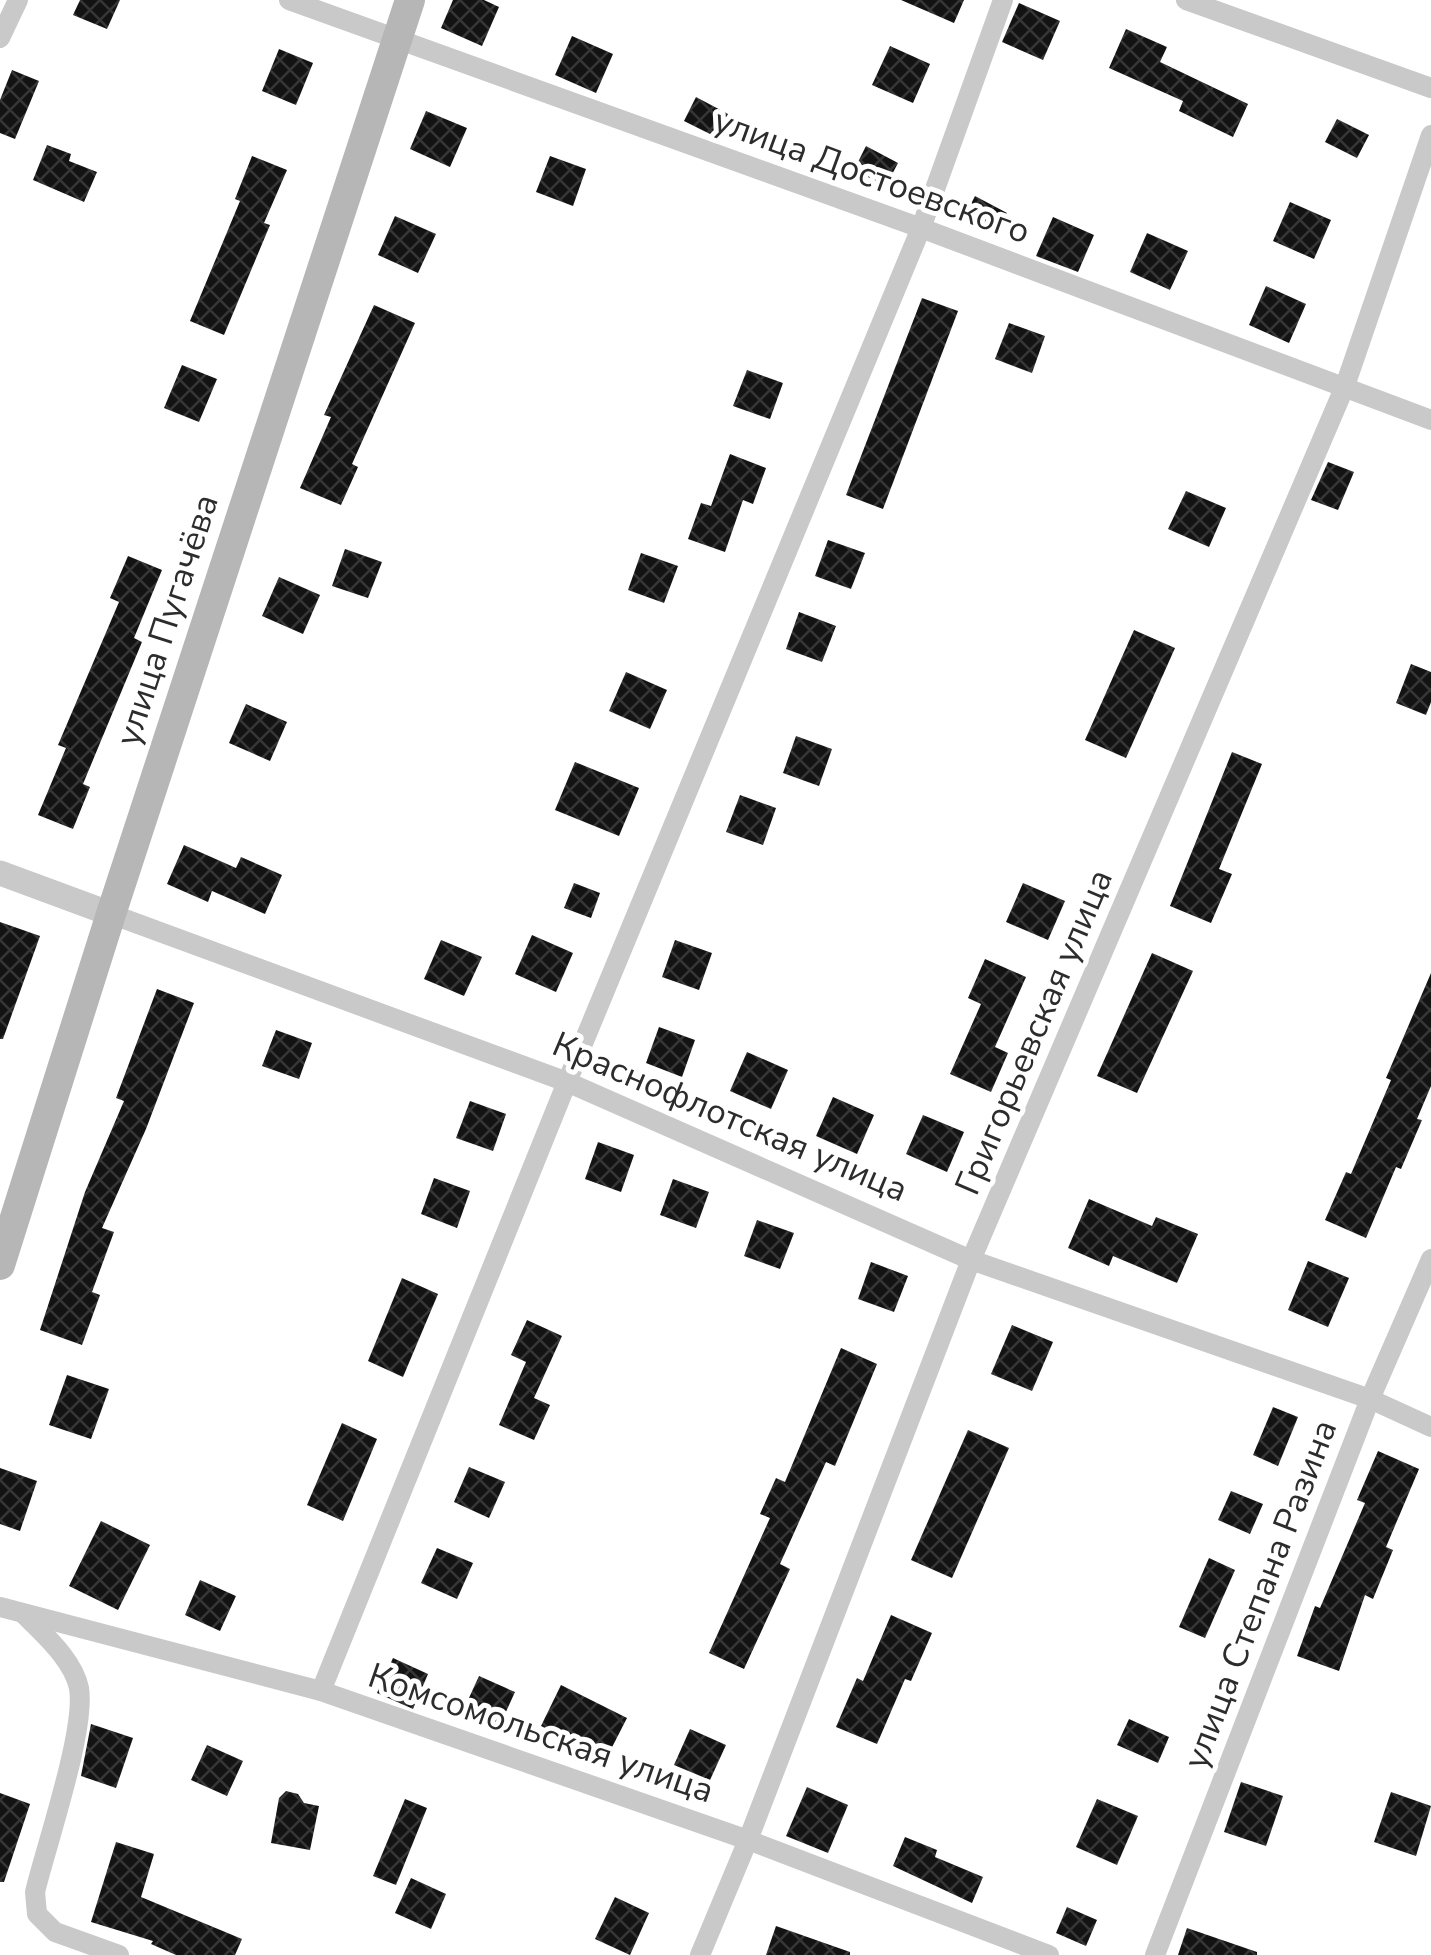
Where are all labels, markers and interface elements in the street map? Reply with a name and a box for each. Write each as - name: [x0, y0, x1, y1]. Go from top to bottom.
- street label: улица Достоевского: [707, 97, 1037, 255]
- street label: улица Пугачёва: [104, 488, 230, 752]
- street label: Григорьевская улица: [944, 862, 1124, 1202]
- street label: Краснофлотская улица: [545, 1021, 915, 1213]
- street label: улица Степана Разина: [1172, 1413, 1348, 1775]
- street label: Комсомольская улица: [362, 1652, 720, 1814]

